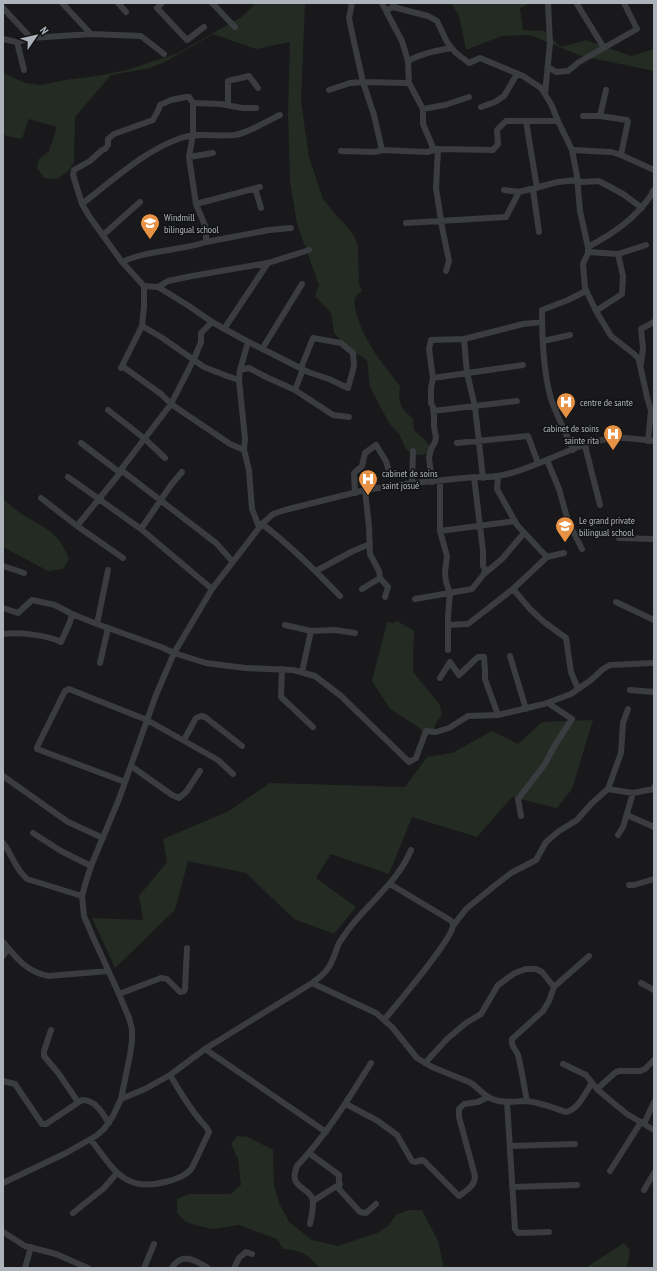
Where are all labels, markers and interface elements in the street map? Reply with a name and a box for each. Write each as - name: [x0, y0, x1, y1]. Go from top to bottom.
- north arrow: [16, 16, 56, 56]
- text: N: [37, 24, 52, 37]
- place label: Windmill bilingual school: [164, 211, 219, 236]
- school or university icon: Windmill bilingual school: [139, 212, 161, 240]
- hospital icon: centre de sante: [555, 391, 577, 419]
- place label: centre de sante: [580, 396, 633, 409]
- place label: cabinet de soins sainte rita: [543, 422, 600, 447]
- hospital icon: cabinet de soins sainte rita: [602, 423, 624, 451]
- place label: cabinet de soins saint josué: [382, 467, 438, 492]
- hospital icon: cabinet de soins saint josué: [357, 468, 379, 496]
- place label: Le grand private bilingual school: [579, 514, 635, 539]
- school or university icon: Le grand private bilingual school: [554, 515, 576, 543]

